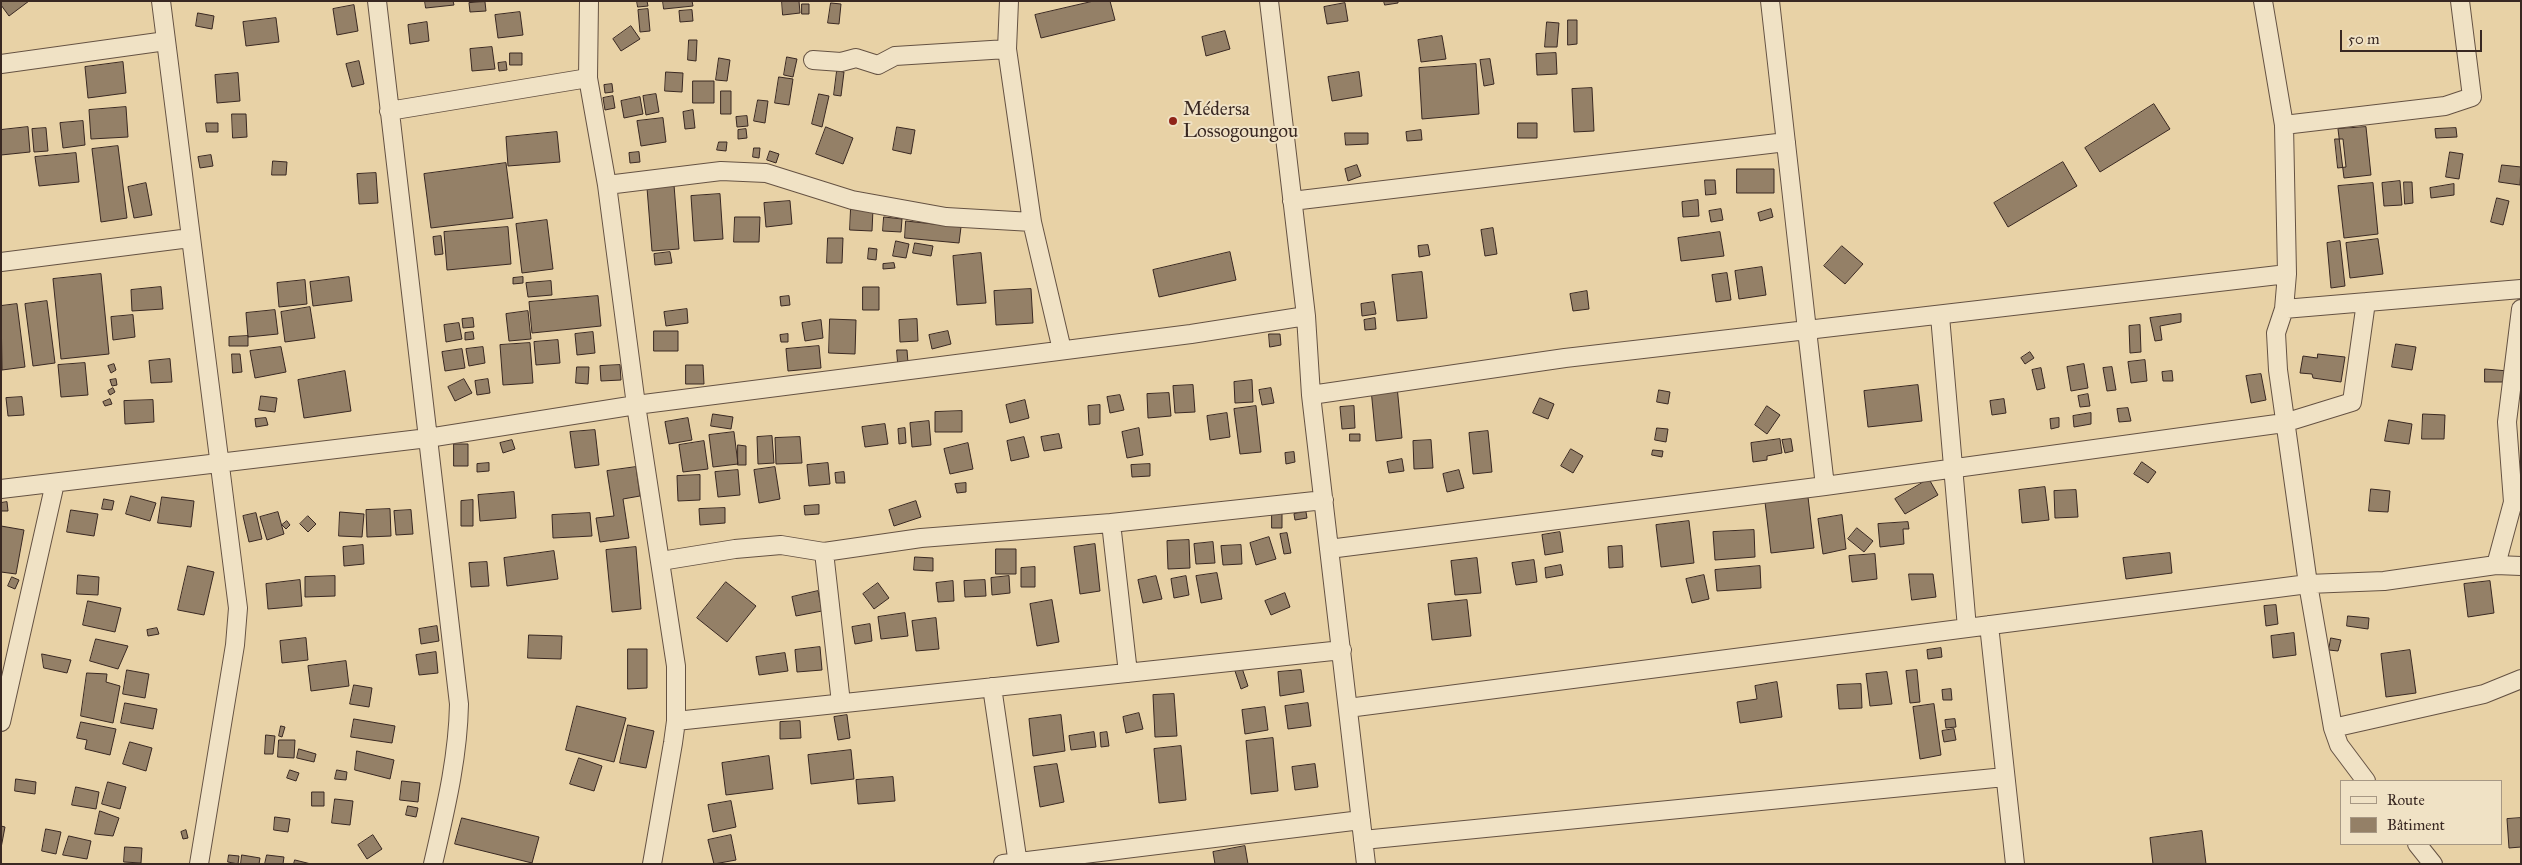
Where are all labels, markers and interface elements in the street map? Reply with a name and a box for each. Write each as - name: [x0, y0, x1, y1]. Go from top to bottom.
- scale bar: [2342, 20, 2484, 52]
- text: 50 m: [2348, 30, 2380, 48]
- place label: Médersa Lossogoungou: [1183, 99, 1298, 143]
- marker: Médersa Lossogoungou: [1167, 115, 1179, 127]
- legend: [2340, 780, 2502, 845]
- text: Route: [2387, 791, 2425, 809]
- text: Bâtiment: [2387, 816, 2445, 834]

